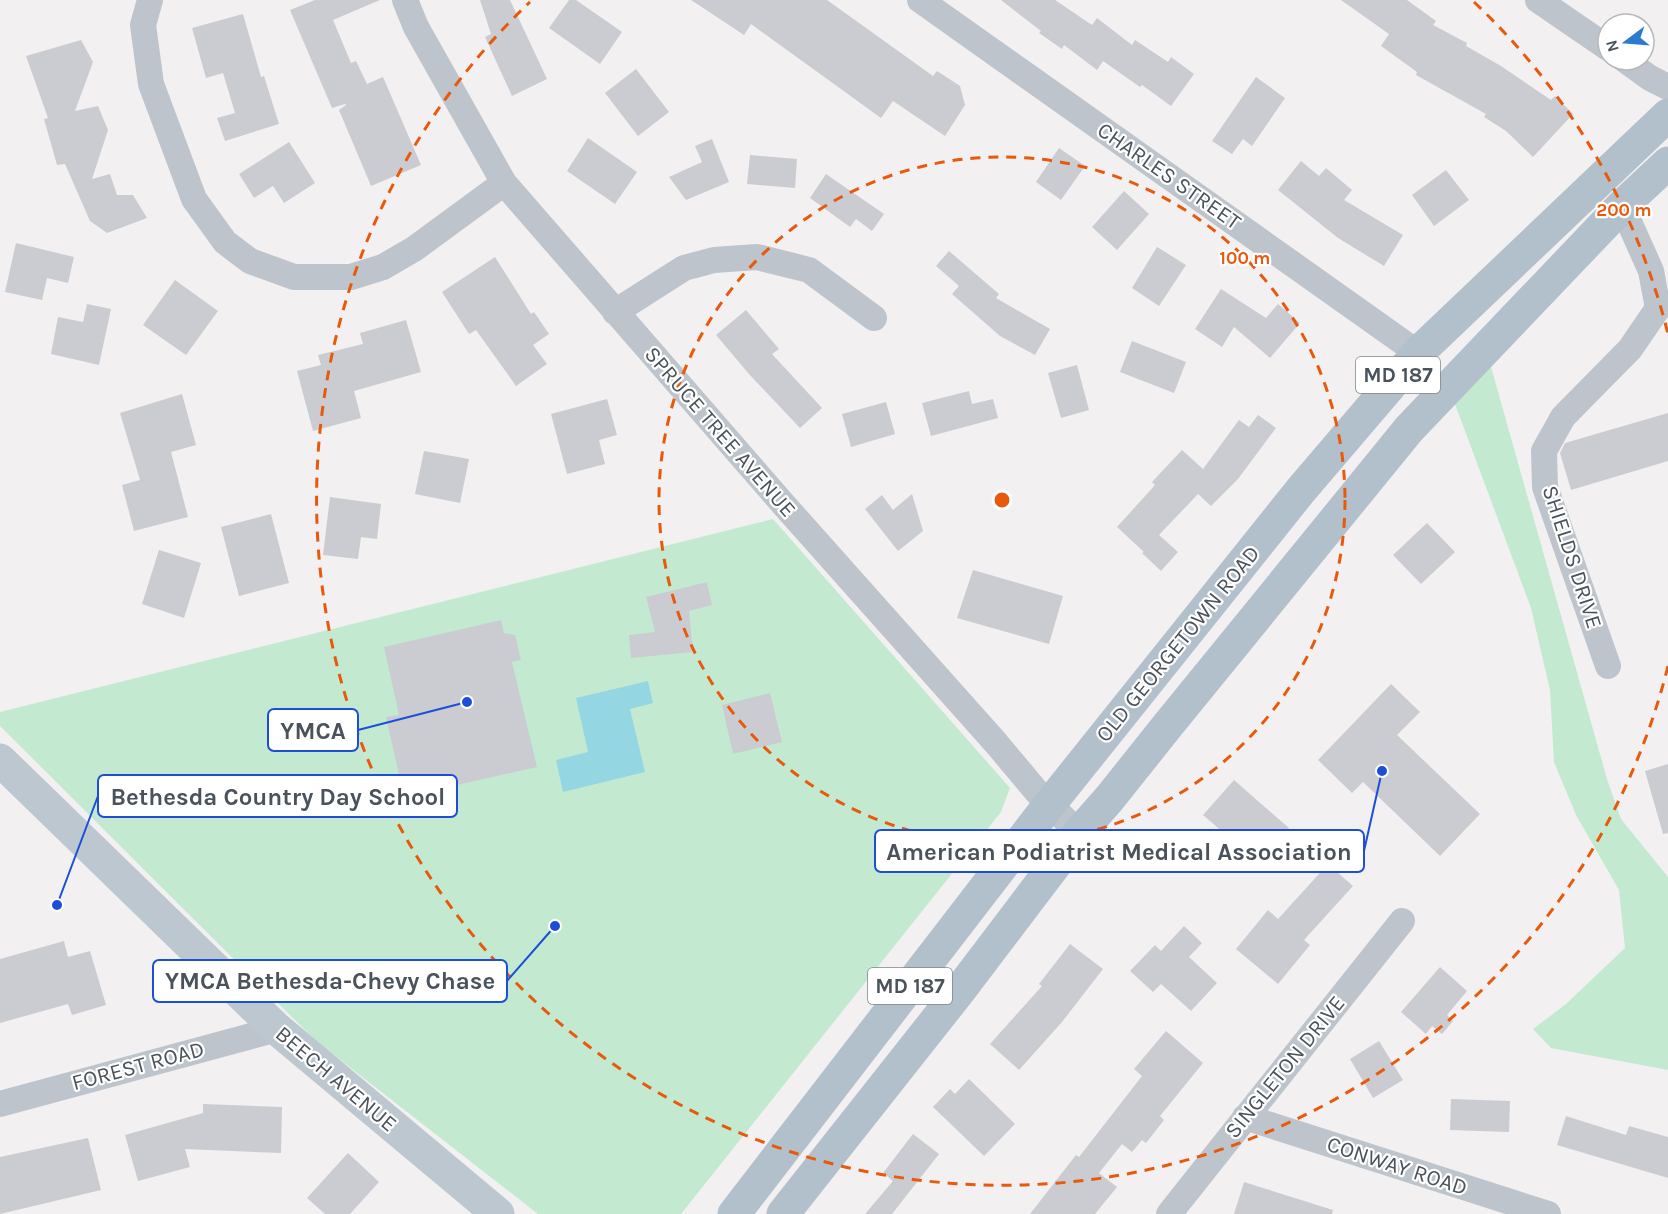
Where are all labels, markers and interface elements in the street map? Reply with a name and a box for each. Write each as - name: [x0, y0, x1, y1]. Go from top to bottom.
- north arrow: [1596, 12, 1656, 72]
- text: N: [1601, 38, 1623, 54]
- street label: CHARLES STREET: [1092, 117, 1246, 235]
- text: 200 m: [1596, 199, 1652, 221]
- text: 100 m: [1220, 247, 1270, 269]
- street label: SPRUCE TREE AVENUE: [639, 341, 801, 523]
- road number: MD 187: [1356, 357, 1440, 393]
- street label: SHIELDS DRIVE: [1537, 482, 1607, 632]
- centre of rings: [992, 490, 1012, 510]
- street label: OLD GEORGETOWN ROAD: [1091, 541, 1265, 747]
- callout: YMCA: [268, 709, 358, 751]
- text: YMCA: [280, 717, 346, 745]
- callout: Bethesda Country Day School: [98, 775, 457, 817]
- text: Bethesda Country Day School: [111, 783, 445, 811]
- callout: American Podiatrist Medical Association: [875, 830, 1364, 872]
- text: American Podiatrist Medical Association: [886, 838, 1352, 866]
- callout: YMCA Bethesda-Chevy Chase: [153, 960, 507, 1002]
- text: YMCA Bethesda-Chevy Chase: [165, 967, 495, 995]
- road number: MD 187: [868, 968, 952, 1004]
- street label: SINGLETON DRIVE: [1220, 991, 1350, 1143]
- street label: BEECH AVENUE: [270, 1021, 402, 1137]
- street label: FOREST ROAD: [69, 1036, 207, 1096]
- street label: CONWAY ROAD: [1324, 1131, 1470, 1201]

